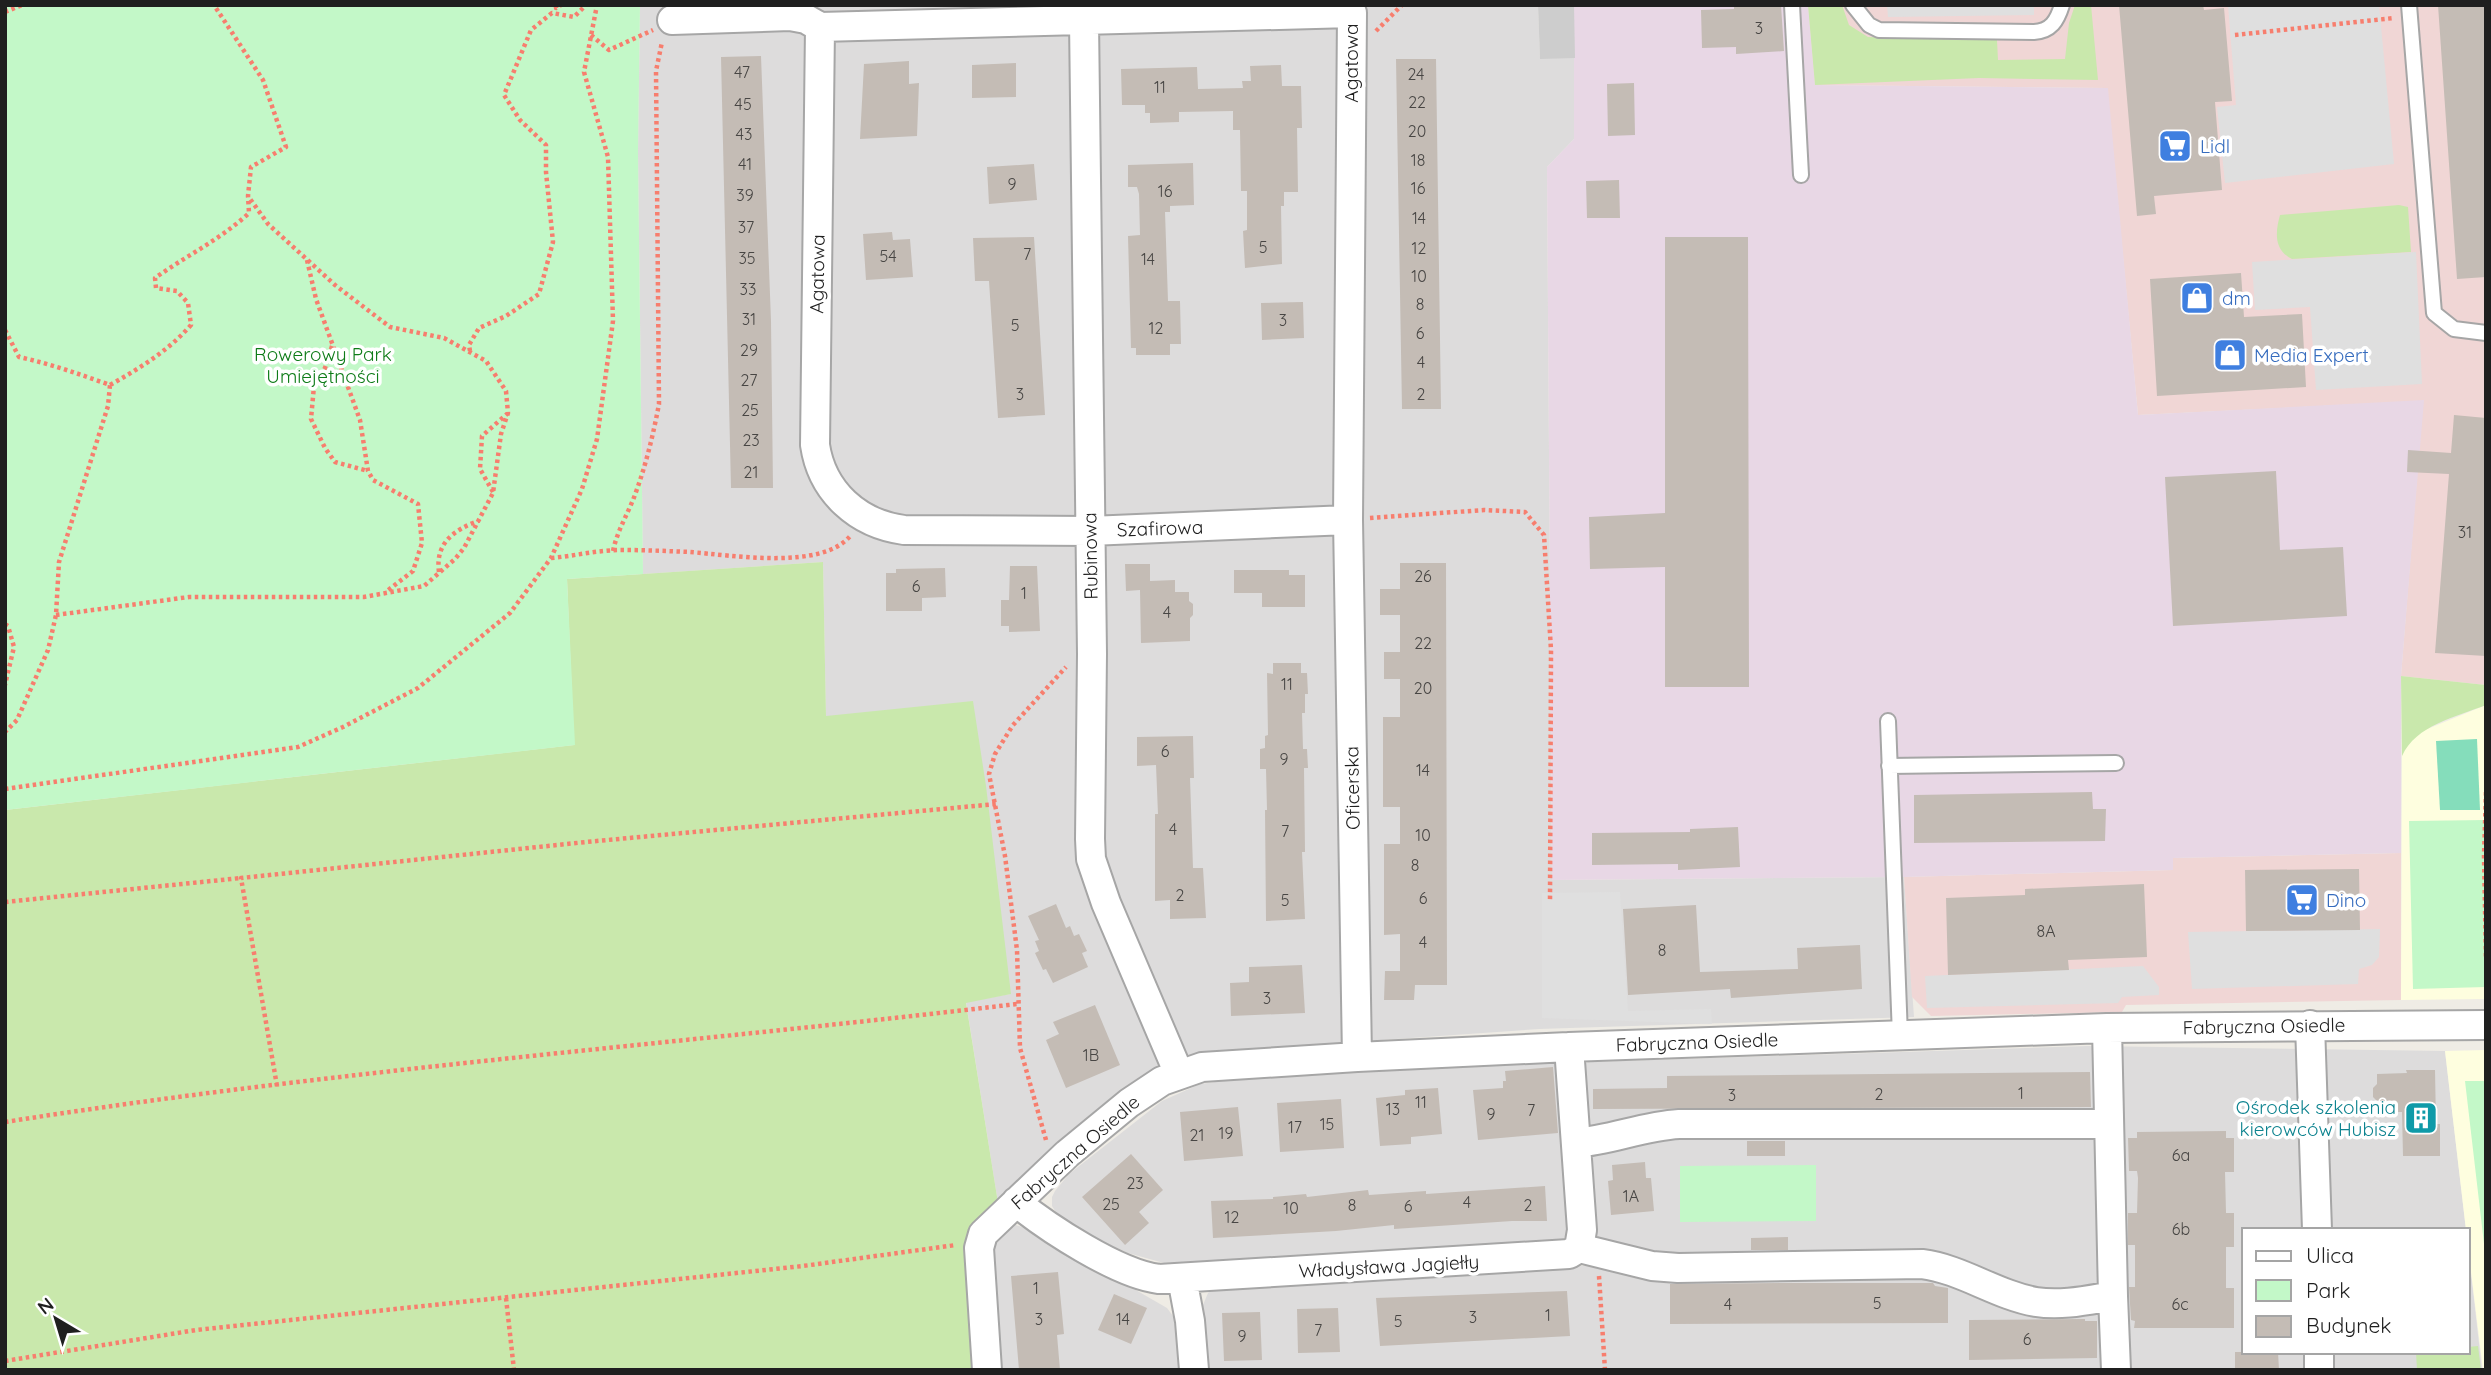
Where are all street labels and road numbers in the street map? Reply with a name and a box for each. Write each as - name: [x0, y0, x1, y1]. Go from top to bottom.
- street label: Agatowa: [1339, 23, 1363, 103]
- street label: Agatowa: [804, 234, 830, 314]
- street label: Rubinowa: [1077, 512, 1103, 600]
- street label: Szafirowa: [1116, 514, 1204, 542]
- street label: Oficerska: [1339, 746, 1365, 830]
- street label: Fabryczna Osiedle: [2182, 1013, 2346, 1039]
- street label: Fabryczna Osiedle: [1615, 1027, 1779, 1057]
- street label: Fabryczna Osiedle: [1006, 1090, 1144, 1214]
- street label: Władysława Jagiełły: [1298, 1249, 1480, 1283]

